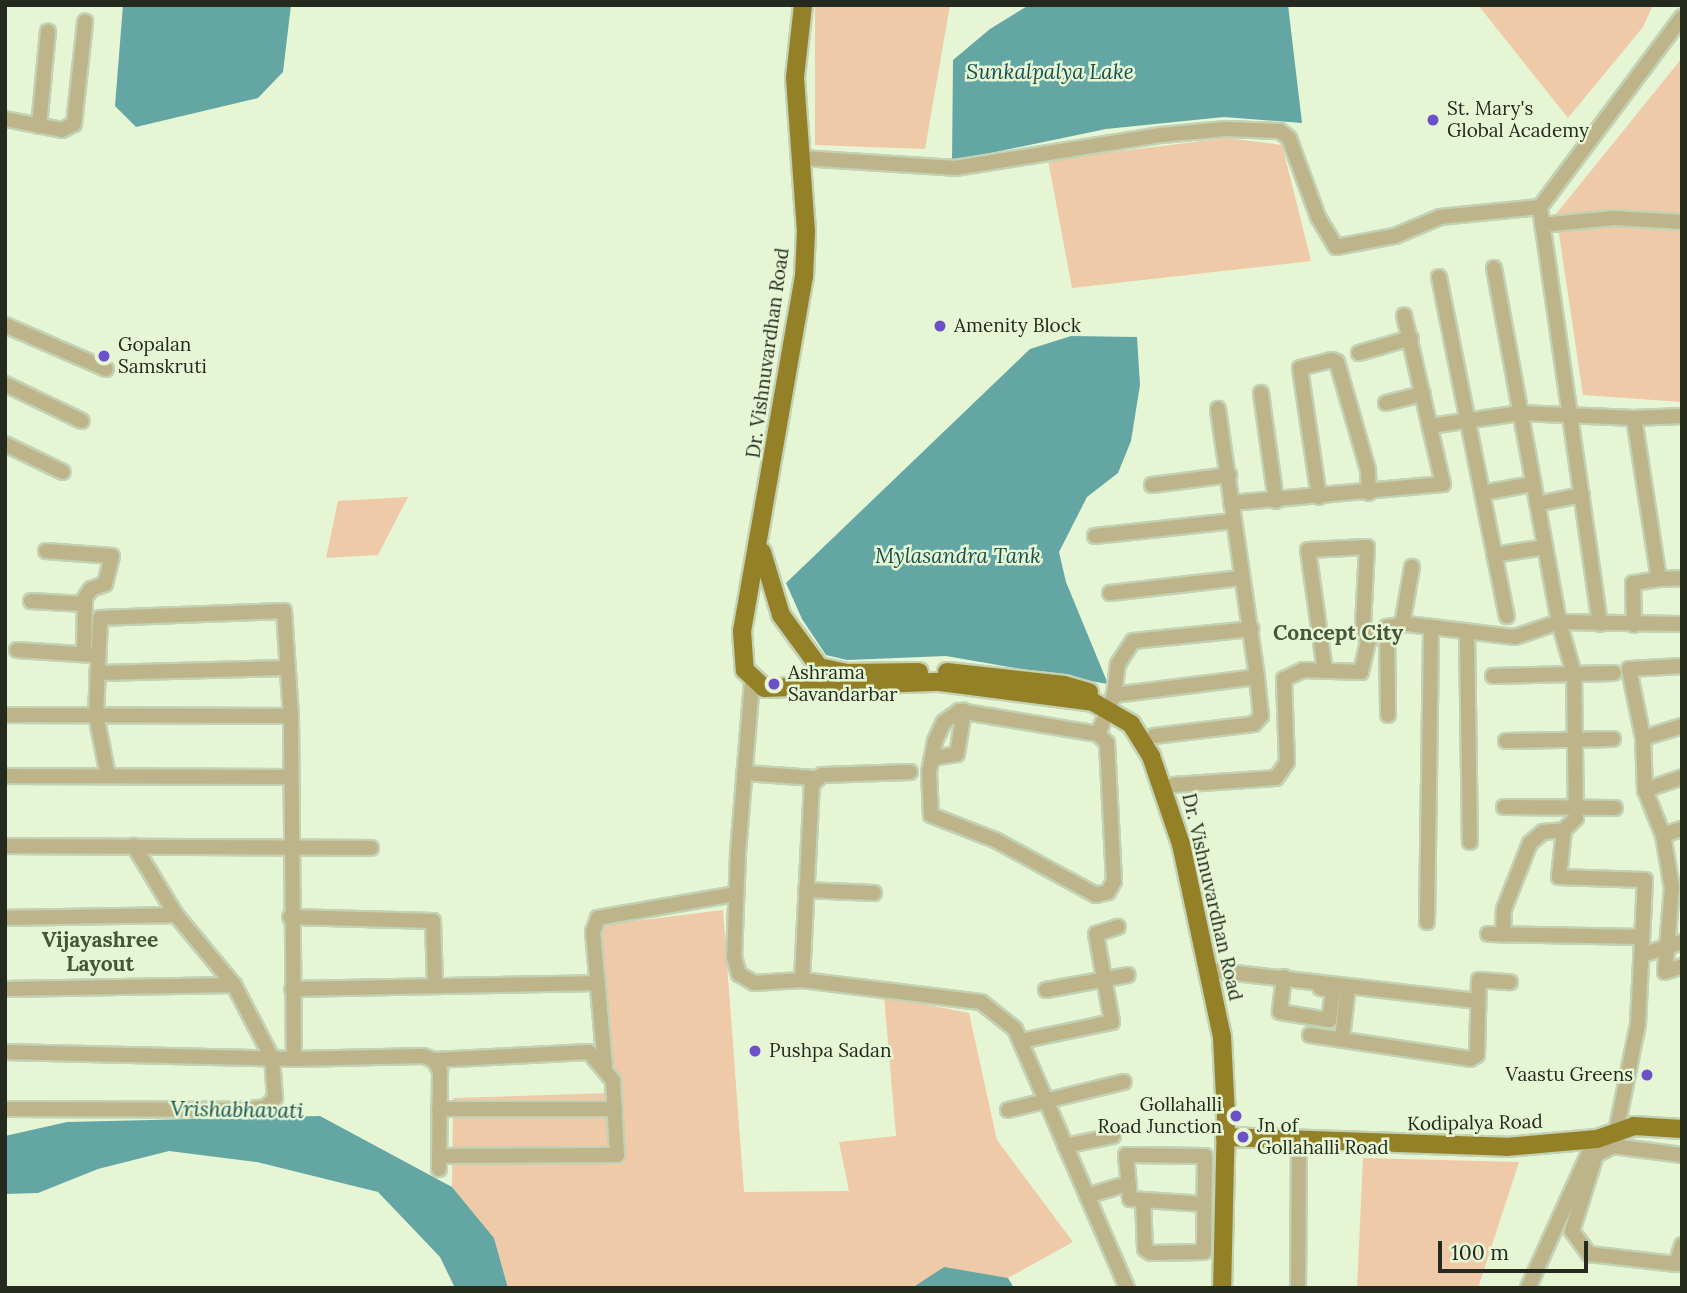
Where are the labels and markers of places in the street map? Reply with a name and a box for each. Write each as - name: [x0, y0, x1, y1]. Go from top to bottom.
- place label: St. Mary's Global Academy: [1447, 98, 1589, 142]
- marker: St. Mary's Global Academy: [1425, 112, 1441, 128]
- place label: Amenity Block: [954, 315, 1081, 337]
- marker: Amenity Block: [932, 318, 948, 334]
- place label: Gopalan Samskruti: [118, 334, 207, 378]
- marker: Gopalan Samskruti: [96, 348, 112, 364]
- place label: Ashrama Savandarbar: [788, 662, 897, 706]
- marker: Ashrama Savandarbar: [766, 676, 782, 692]
- place label: Pushpa Sadan: [769, 1040, 891, 1062]
- marker: Pushpa Sadan: [747, 1043, 763, 1059]
- place label: Vaastu Greens: [1506, 1064, 1633, 1086]
- marker: Vaastu Greens: [1639, 1067, 1655, 1083]
- place label: Gollahalli Road Junction: [1098, 1094, 1222, 1138]
- marker: Gollahalli Road Junction: [1228, 1108, 1244, 1124]
- place label: Jn of Gollahalli Road: [1257, 1115, 1389, 1159]
- marker: Jn of Gollahalli Road: [1235, 1129, 1251, 1145]

